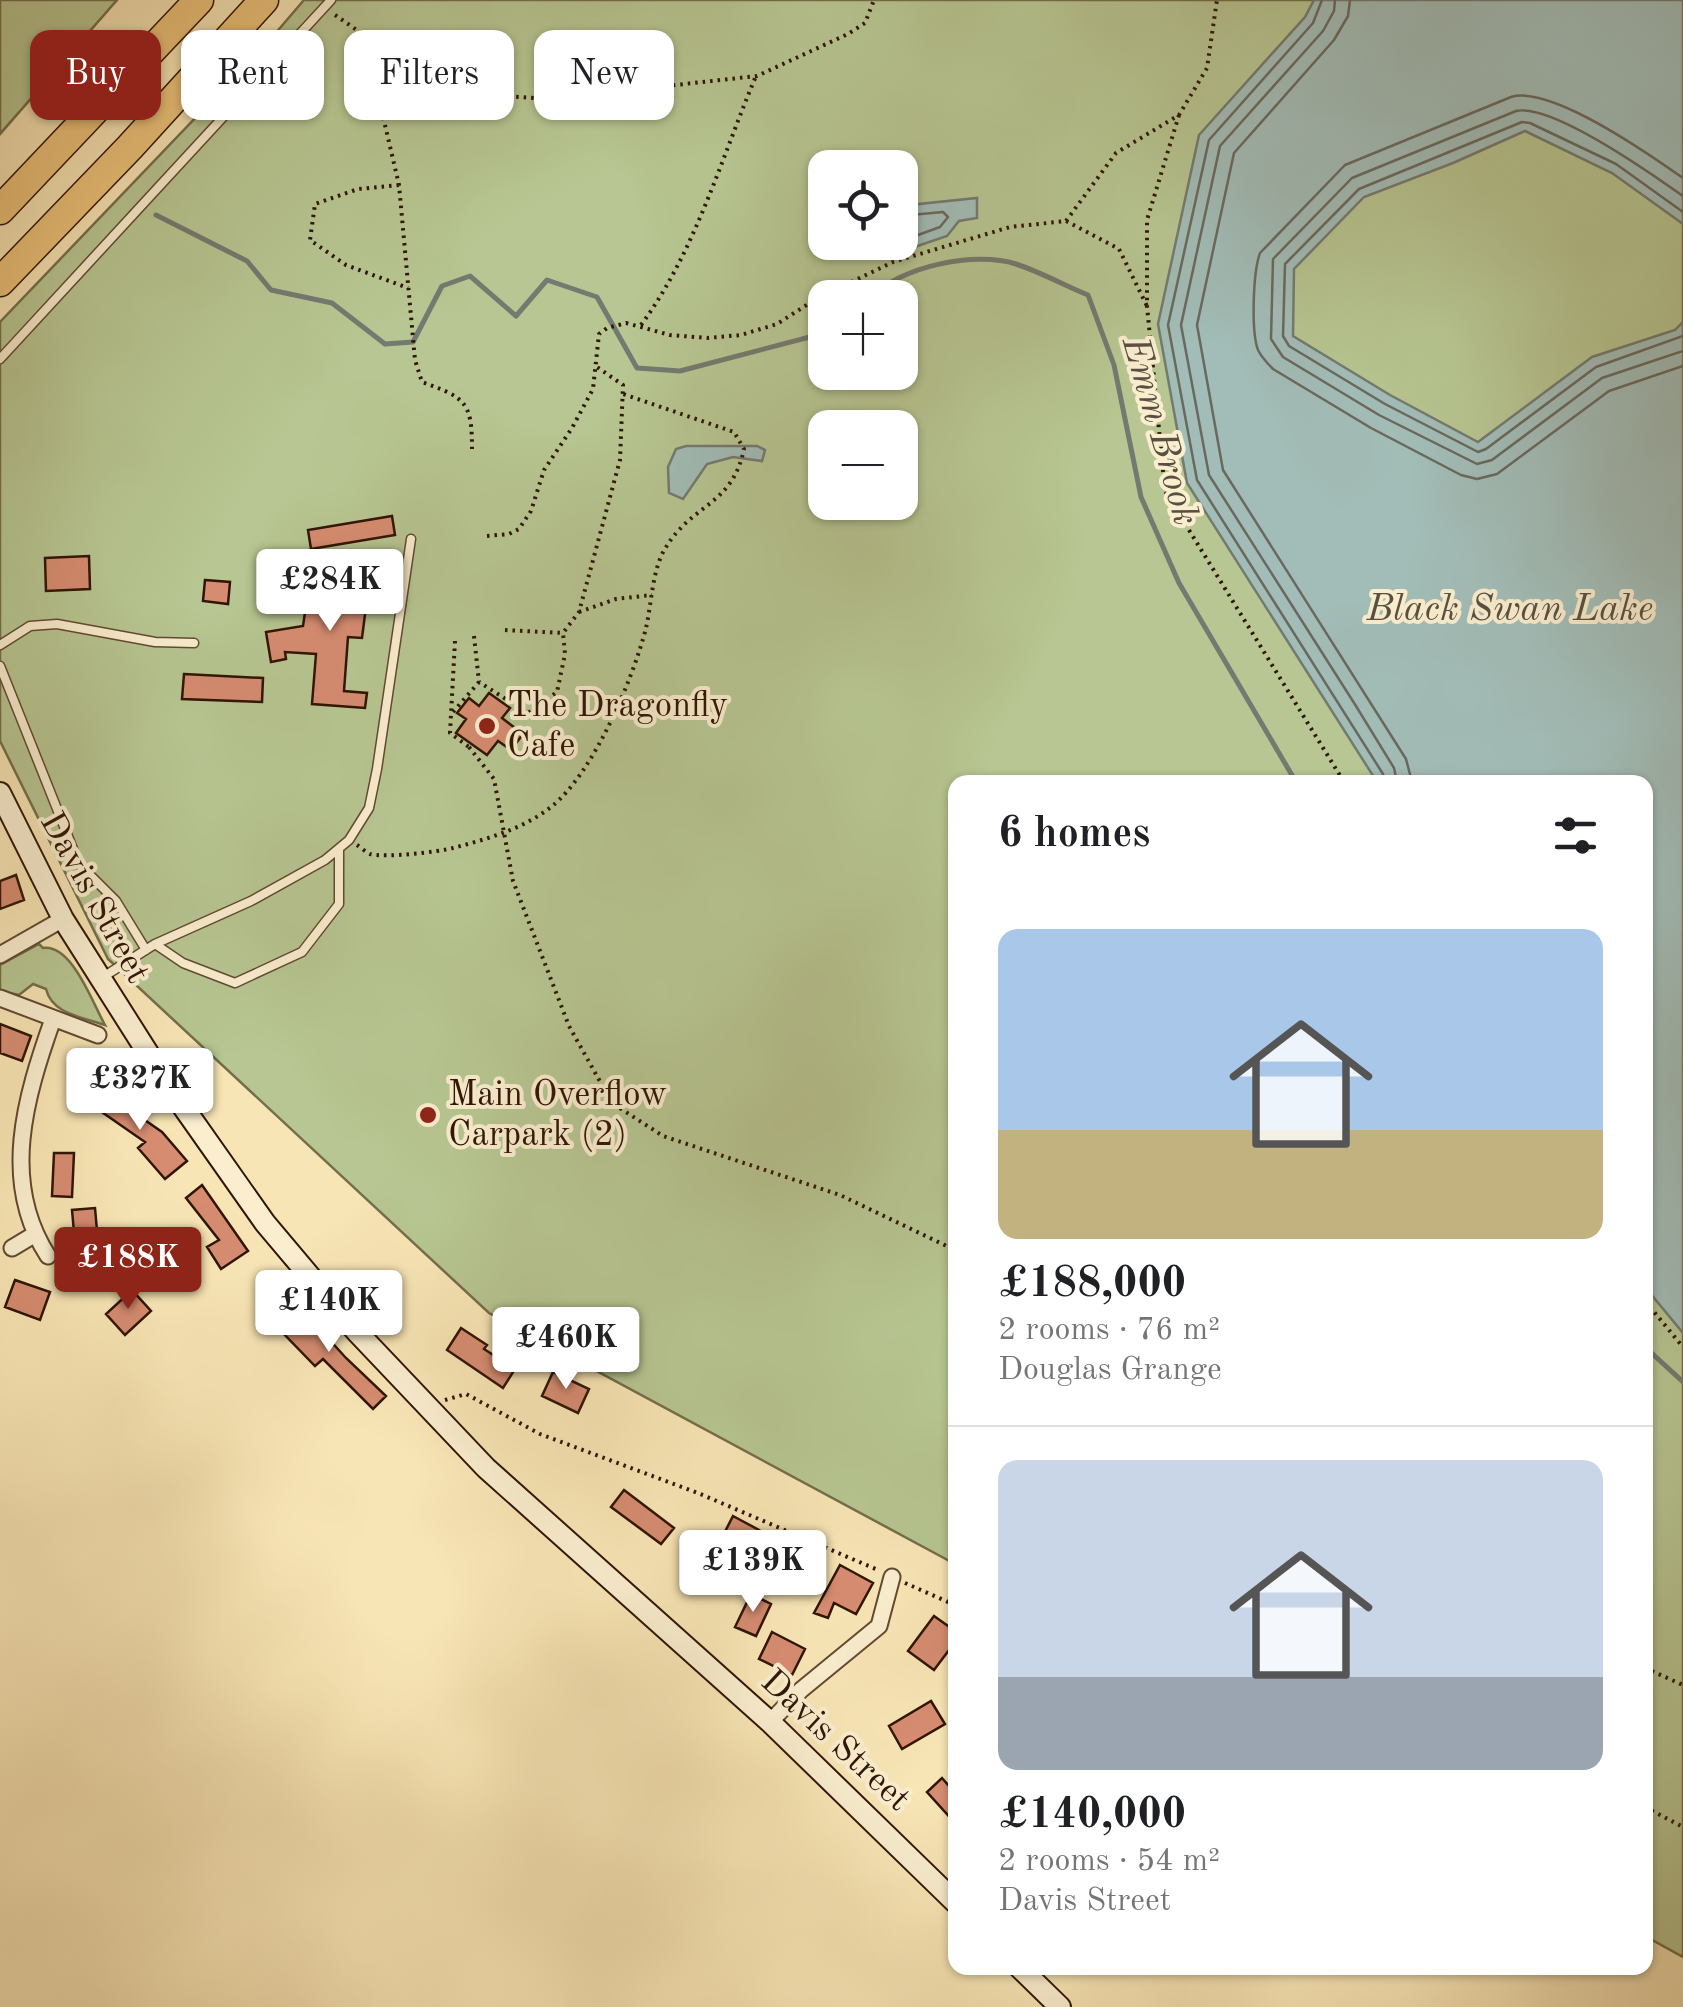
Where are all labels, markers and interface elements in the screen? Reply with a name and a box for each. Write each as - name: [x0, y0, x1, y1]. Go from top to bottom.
- chip: Buy: [30, 30, 161, 120]
- chip: Rent: [181, 30, 324, 120]
- chip: Filters: [344, 30, 514, 120]
- chip: New: [534, 30, 674, 120]
- map controls: [808, 150, 918, 520]
- button: locate: [808, 150, 918, 260]
- button: +: [808, 280, 918, 390]
- water label: Emm Brook: [1114, 331, 1204, 530]
- button: −: [808, 410, 918, 520]
- pin: £284K: [260, 549, 400, 634]
- text: £284K: [278, 565, 382, 597]
- water label: Black Swan Lake: [1366, 591, 1653, 629]
- place label: The Dragonfly Cafe: [507, 689, 728, 764]
- marker: The Dragonfly Cafe: [476, 715, 498, 737]
- street label: Davis Street: [33, 807, 155, 989]
- icon: filters: [1548, 808, 1603, 863]
- text: 6 homes: [998, 814, 1150, 856]
- icon: home: [1211, 994, 1391, 1174]
- pin: £327K: [70, 1048, 210, 1133]
- text: £327K: [88, 1064, 192, 1096]
- place label: Main Overflow Carpark (2): [448, 1078, 667, 1153]
- marker: Main Overflow Carpark (2): [417, 1104, 439, 1126]
- pin: £188K: [58, 1227, 198, 1312]
- text: £188K: [76, 1243, 180, 1275]
- text: £188,000: [998, 1264, 1186, 1306]
- pin: £140K: [259, 1270, 399, 1355]
- text: £140K: [277, 1286, 381, 1318]
- pin: £460K: [496, 1307, 636, 1392]
- text: 2 rooms · 76 m²: [998, 1315, 1220, 1347]
- text: £460K: [514, 1323, 618, 1355]
- text: Douglas Grange: [998, 1355, 1222, 1387]
- icon: home: [1211, 1525, 1391, 1705]
- pin: £139K: [683, 1530, 823, 1615]
- text: £139K: [701, 1546, 805, 1578]
- street label: Davis Street: [754, 1664, 916, 1818]
- text: £140,000: [998, 1795, 1186, 1837]
- text: 2 rooms · 54 m²: [998, 1846, 1220, 1878]
- text: Davis Street: [998, 1886, 1171, 1918]

